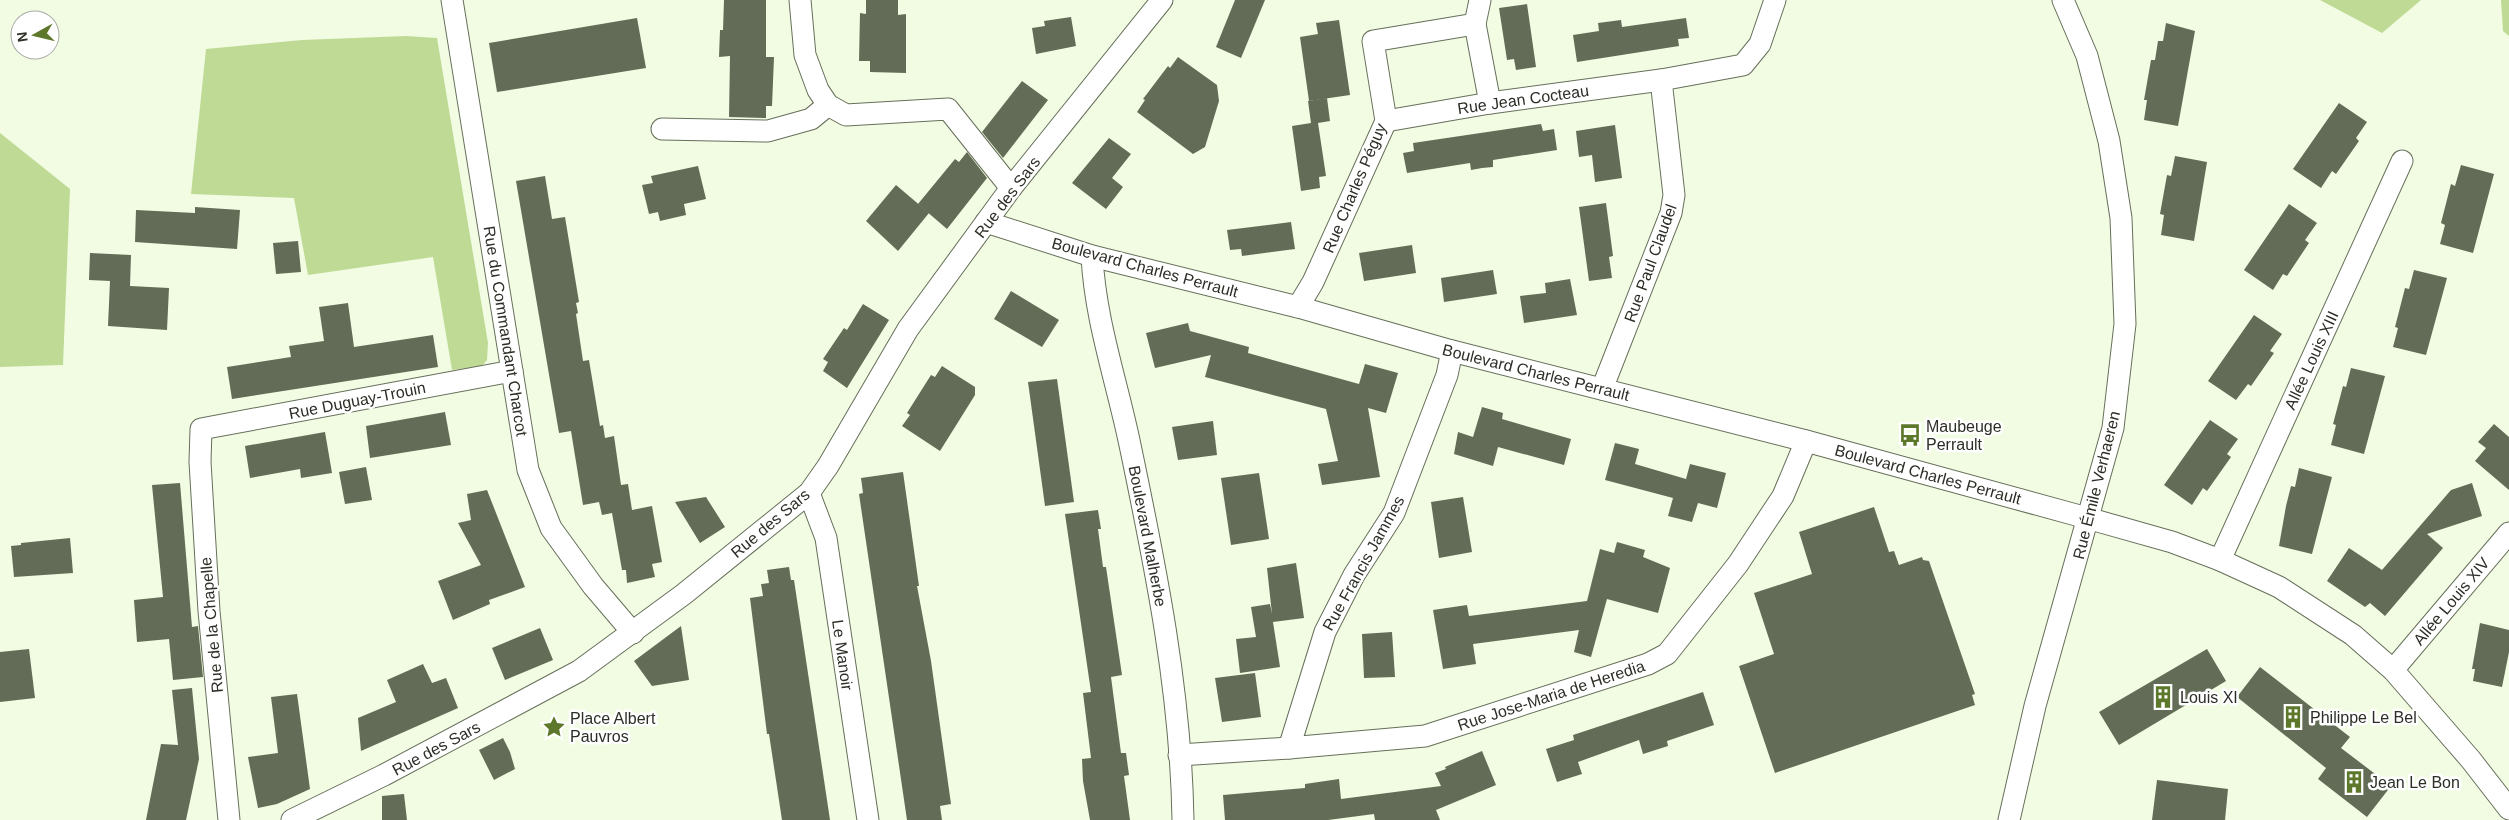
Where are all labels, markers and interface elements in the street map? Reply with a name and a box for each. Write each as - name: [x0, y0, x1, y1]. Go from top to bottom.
- north arrow: [10, 10, 60, 60]
- text: N: [13, 31, 31, 43]
- street label: Rue Jean Cocteau: [1456, 82, 1590, 117]
- street label: Rue Charles Péguy: [1320, 121, 1389, 255]
- street label: Rue des Sars: [971, 153, 1043, 241]
- street label: Rue Paul Claudel: [1621, 202, 1680, 325]
- street label: Rue du Commandant Charcot: [480, 225, 531, 438]
- street label: Boulevard Charles Perrault: [1050, 234, 1240, 301]
- street label: Allée Louis XIII: [2281, 308, 2342, 412]
- street label: Boulevard Charles Perrault: [1441, 341, 1632, 404]
- street label: Rue Duguay-Trouin: [287, 379, 427, 422]
- street label: Rue Émile Verhaeren: [2069, 409, 2123, 561]
- place label: Maubeuge Perrault: [1926, 418, 2002, 453]
- bus stop icon: Maubeuge Perrault: [1897, 422, 1923, 448]
- street label: Boulevard Charles Perrault: [1833, 441, 2023, 508]
- street label: Boulevard Malherbe: [1126, 464, 1170, 608]
- street label: Rue des Sars: [728, 486, 813, 561]
- street label: Rue Francis Jammes: [1319, 493, 1408, 633]
- street label: Allée Louis XIV: [2410, 554, 2493, 648]
- street label: Rue de la Chapelle: [197, 556, 226, 693]
- street label: Le Manoir: [829, 619, 856, 692]
- street label: Rue Jose-Maria de Heredia: [1455, 657, 1647, 734]
- building icon: Louis XI: [2150, 684, 2176, 710]
- place label: Louis XI: [2180, 689, 2238, 706]
- building icon: Philippe Le Bel: [2280, 704, 2306, 730]
- place label: Philippe Le Bel: [2310, 709, 2417, 726]
- place label: Place Albert Pauvros: [570, 710, 656, 745]
- place icon: Place Albert Pauvros: [541, 714, 567, 740]
- street label: Rue des Sars: [389, 718, 483, 779]
- building icon: Jean Le Bon: [2341, 769, 2367, 795]
- place label: Jean Le Bon: [2370, 774, 2460, 791]

